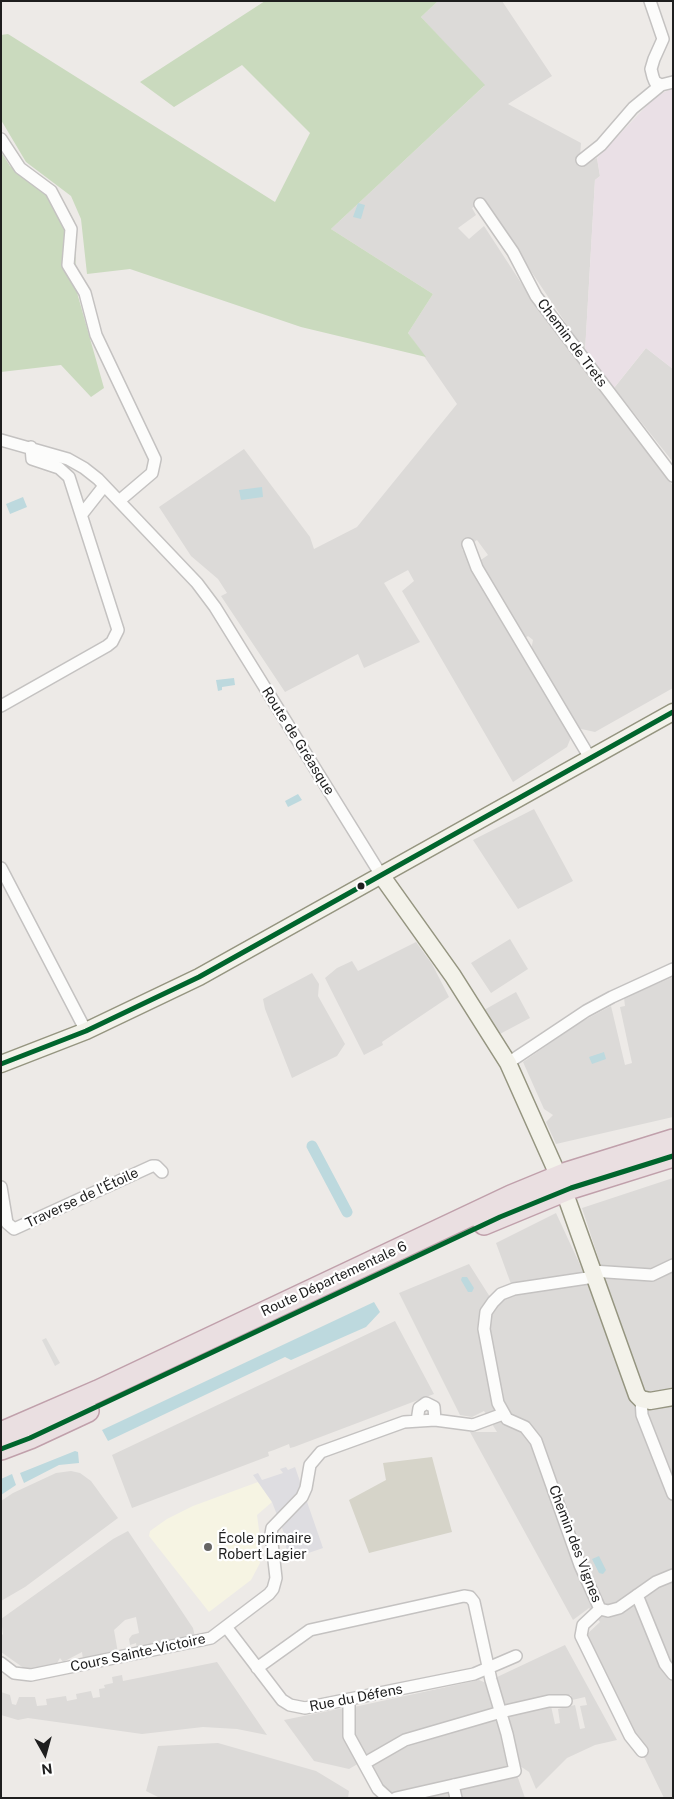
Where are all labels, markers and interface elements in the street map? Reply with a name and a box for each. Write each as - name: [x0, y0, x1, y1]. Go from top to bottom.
- street label: Chemin de Trets: [533, 296, 611, 390]
- street label: Route de Gréasque: [258, 684, 338, 798]
- unlabelled marker: [356, 881, 366, 891]
- street label: Traverse de l'Étoile: [23, 1164, 141, 1232]
- street label: Route Départementale 6: [258, 1238, 410, 1320]
- street label: Chemin des Vignes: [545, 1483, 605, 1605]
- place label: École primaire Robert Lagier: [218, 1531, 311, 1564]
- marker: École primaire Robert Lagier: [202, 1541, 214, 1553]
- street label: Cours Sainte-Victoire: [69, 1630, 207, 1676]
- street label: Rue du Défens: [308, 1681, 404, 1715]
- north arrow: [20, 1729, 70, 1779]
- text: N: [40, 1760, 53, 1777]

